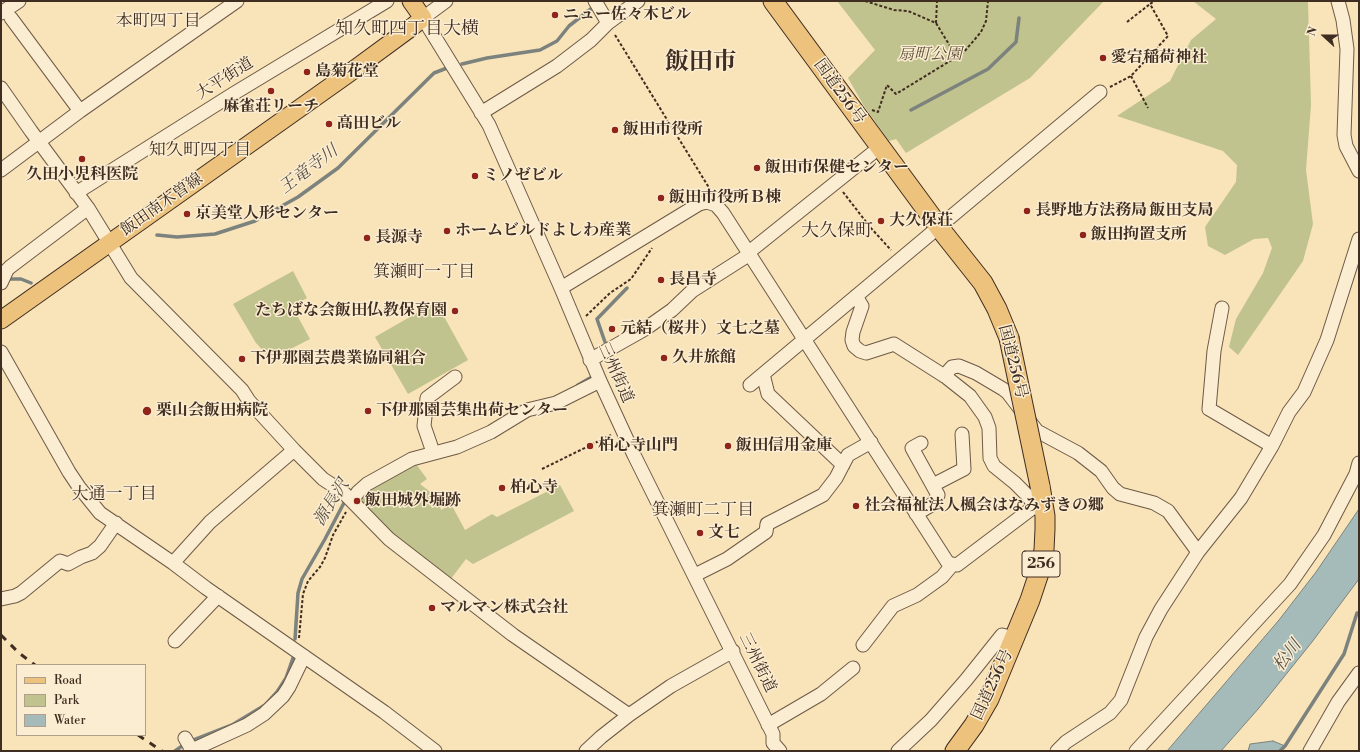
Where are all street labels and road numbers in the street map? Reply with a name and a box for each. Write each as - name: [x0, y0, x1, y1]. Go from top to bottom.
- street label: 大平街道: [193, 54, 257, 104]
- street label: 国道256号: [809, 56, 869, 128]
- street label: 飯田南木曽線: [117, 170, 207, 240]
- street label: 国道256号: [994, 323, 1030, 401]
- street label: 三州街道: [593, 340, 637, 406]
- road number: 256: [1022, 551, 1060, 577]
- street label: 三州街道: [734, 630, 780, 696]
- street label: 国道256号: [968, 647, 1018, 723]

